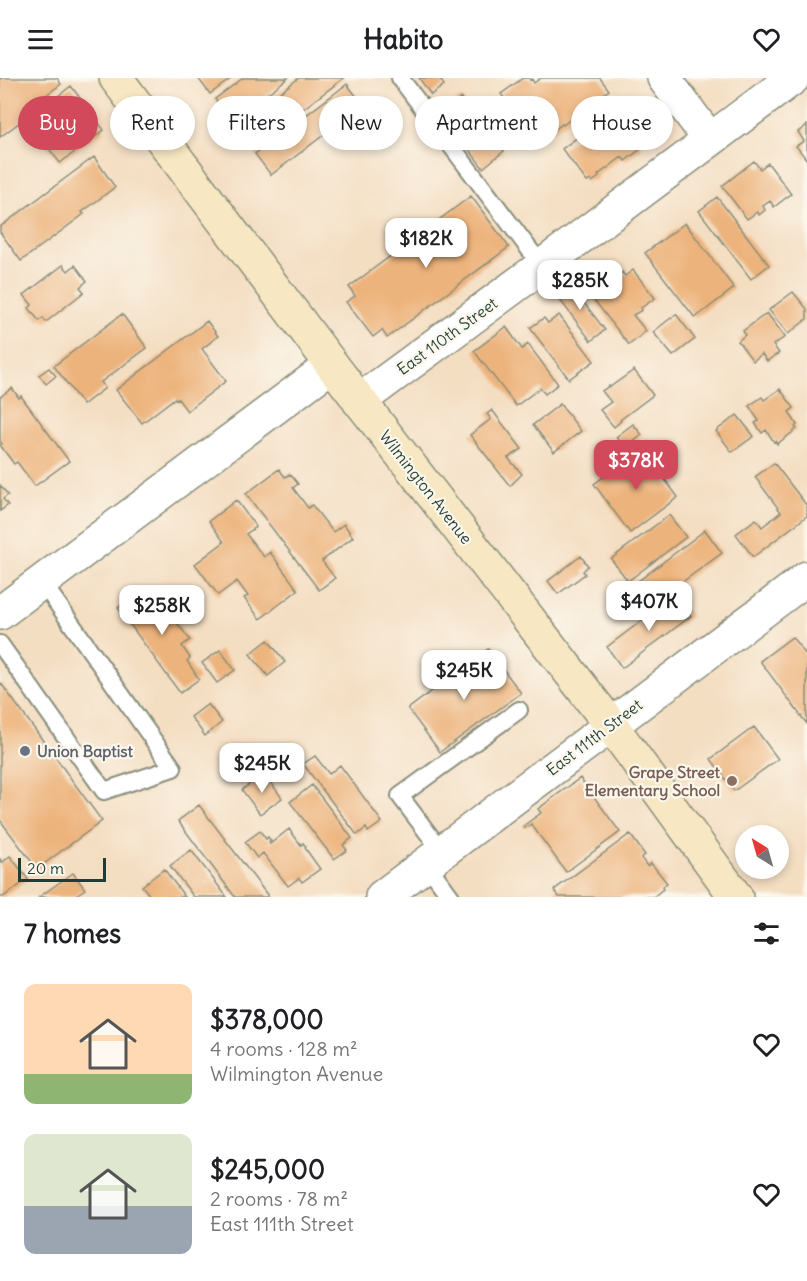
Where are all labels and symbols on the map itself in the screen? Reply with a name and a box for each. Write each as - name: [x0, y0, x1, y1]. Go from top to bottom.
- pin: $182K: [384, 218, 468, 269]
- pin: $285K: [538, 260, 622, 311]
- street label: East 110th Street: [393, 293, 502, 379]
- street label: Wilmington Avenue: [375, 426, 477, 548]
- pin: $378K: [594, 440, 678, 491]
- pin: $407K: [607, 581, 691, 632]
- pin: $258K: [120, 585, 204, 636]
- pin: $245K: [422, 650, 506, 701]
- street label: East 111th Street: [542, 694, 646, 780]
- place label: Union Baptist: [37, 741, 134, 762]
- pin: $245K: [220, 743, 304, 794]
- marker: Union Baptist: [18, 744, 32, 758]
- place label: Grape Street Elementary School: [585, 762, 721, 801]
- marker: Grape Street Elementary School: [725, 774, 739, 788]
- north arrow: [735, 825, 789, 879]
- scale bar: [18, 855, 106, 882]

